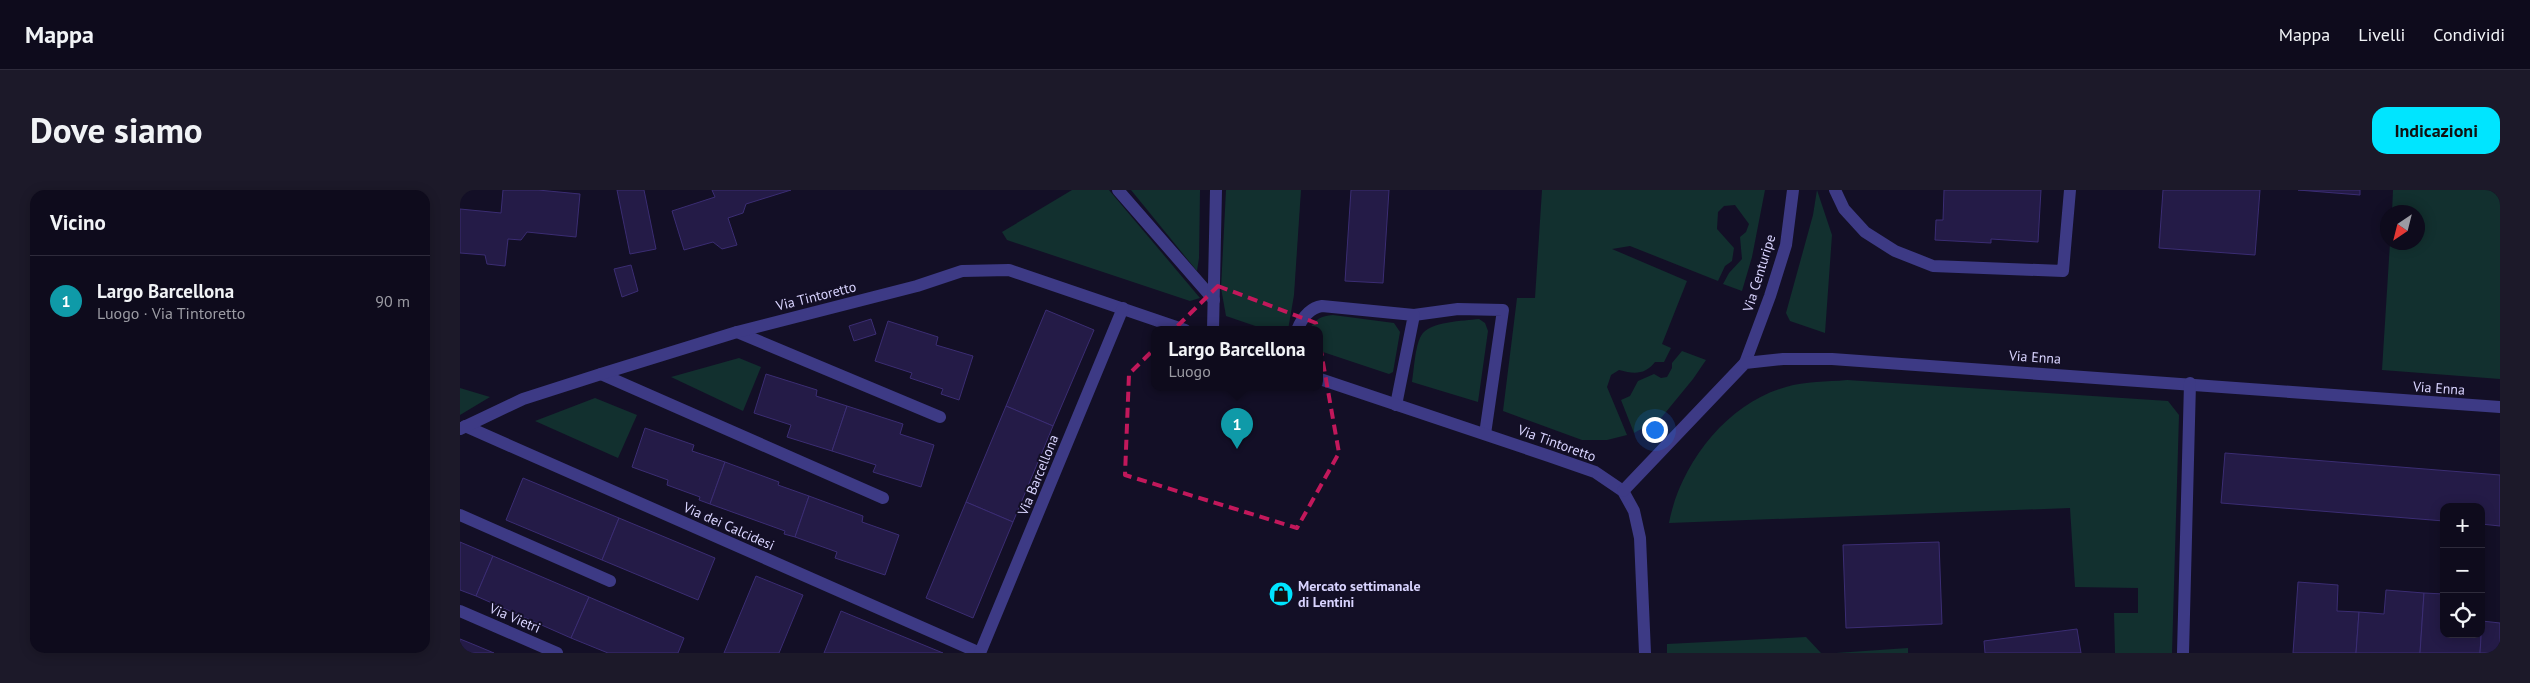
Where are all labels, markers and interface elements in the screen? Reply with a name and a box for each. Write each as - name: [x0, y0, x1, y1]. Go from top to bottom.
- text: Mappa: [25, 19, 94, 50]
- text: Mappa: [2279, 23, 2330, 46]
- text: Livelli: [2358, 23, 2405, 46]
- text: Condividi: [2433, 23, 2505, 46]
- text: Dove siamo: [30, 107, 203, 153]
- button: Indicazioni: [2372, 107, 2500, 154]
- north arrow: [2380, 205, 2425, 250]
- text: Vicino: [50, 209, 106, 236]
- street label: Via Centuripe: [1738, 232, 1779, 315]
- street label: Via Tintoretto: [773, 277, 858, 315]
- text: Largo Barcellona: [97, 279, 234, 303]
- text: 1: [61, 291, 71, 311]
- text: 90 m: [375, 291, 410, 311]
- text: Luogo · Via Tintoretto: [97, 303, 245, 323]
- popup: [1151, 326, 1323, 391]
- text: Largo Barcellona: [1168, 337, 1306, 361]
- street label: Via Enna: [2007, 346, 2062, 368]
- text: Luogo: [1168, 361, 1211, 381]
- street label: Via Enna: [2411, 377, 2466, 399]
- pin: 1: [1221, 408, 1253, 449]
- your location: [1642, 417, 1668, 443]
- street label: Via Tintoretto: [1514, 420, 1599, 465]
- street label: Via Barcellona: [1013, 432, 1062, 519]
- street label: Via dei Calcidesi: [680, 498, 777, 554]
- map controls: [2440, 503, 2485, 638]
- button: +: [2440, 503, 2485, 548]
- button: −: [2440, 548, 2485, 593]
- place label: Mercato settimanale di Lentini: [1298, 577, 1421, 611]
- shop icon: Mercato settimanale di Lentini: [1268, 581, 1294, 607]
- button: locate: [2440, 593, 2485, 638]
- street label: Via Vietri: [486, 599, 543, 637]

